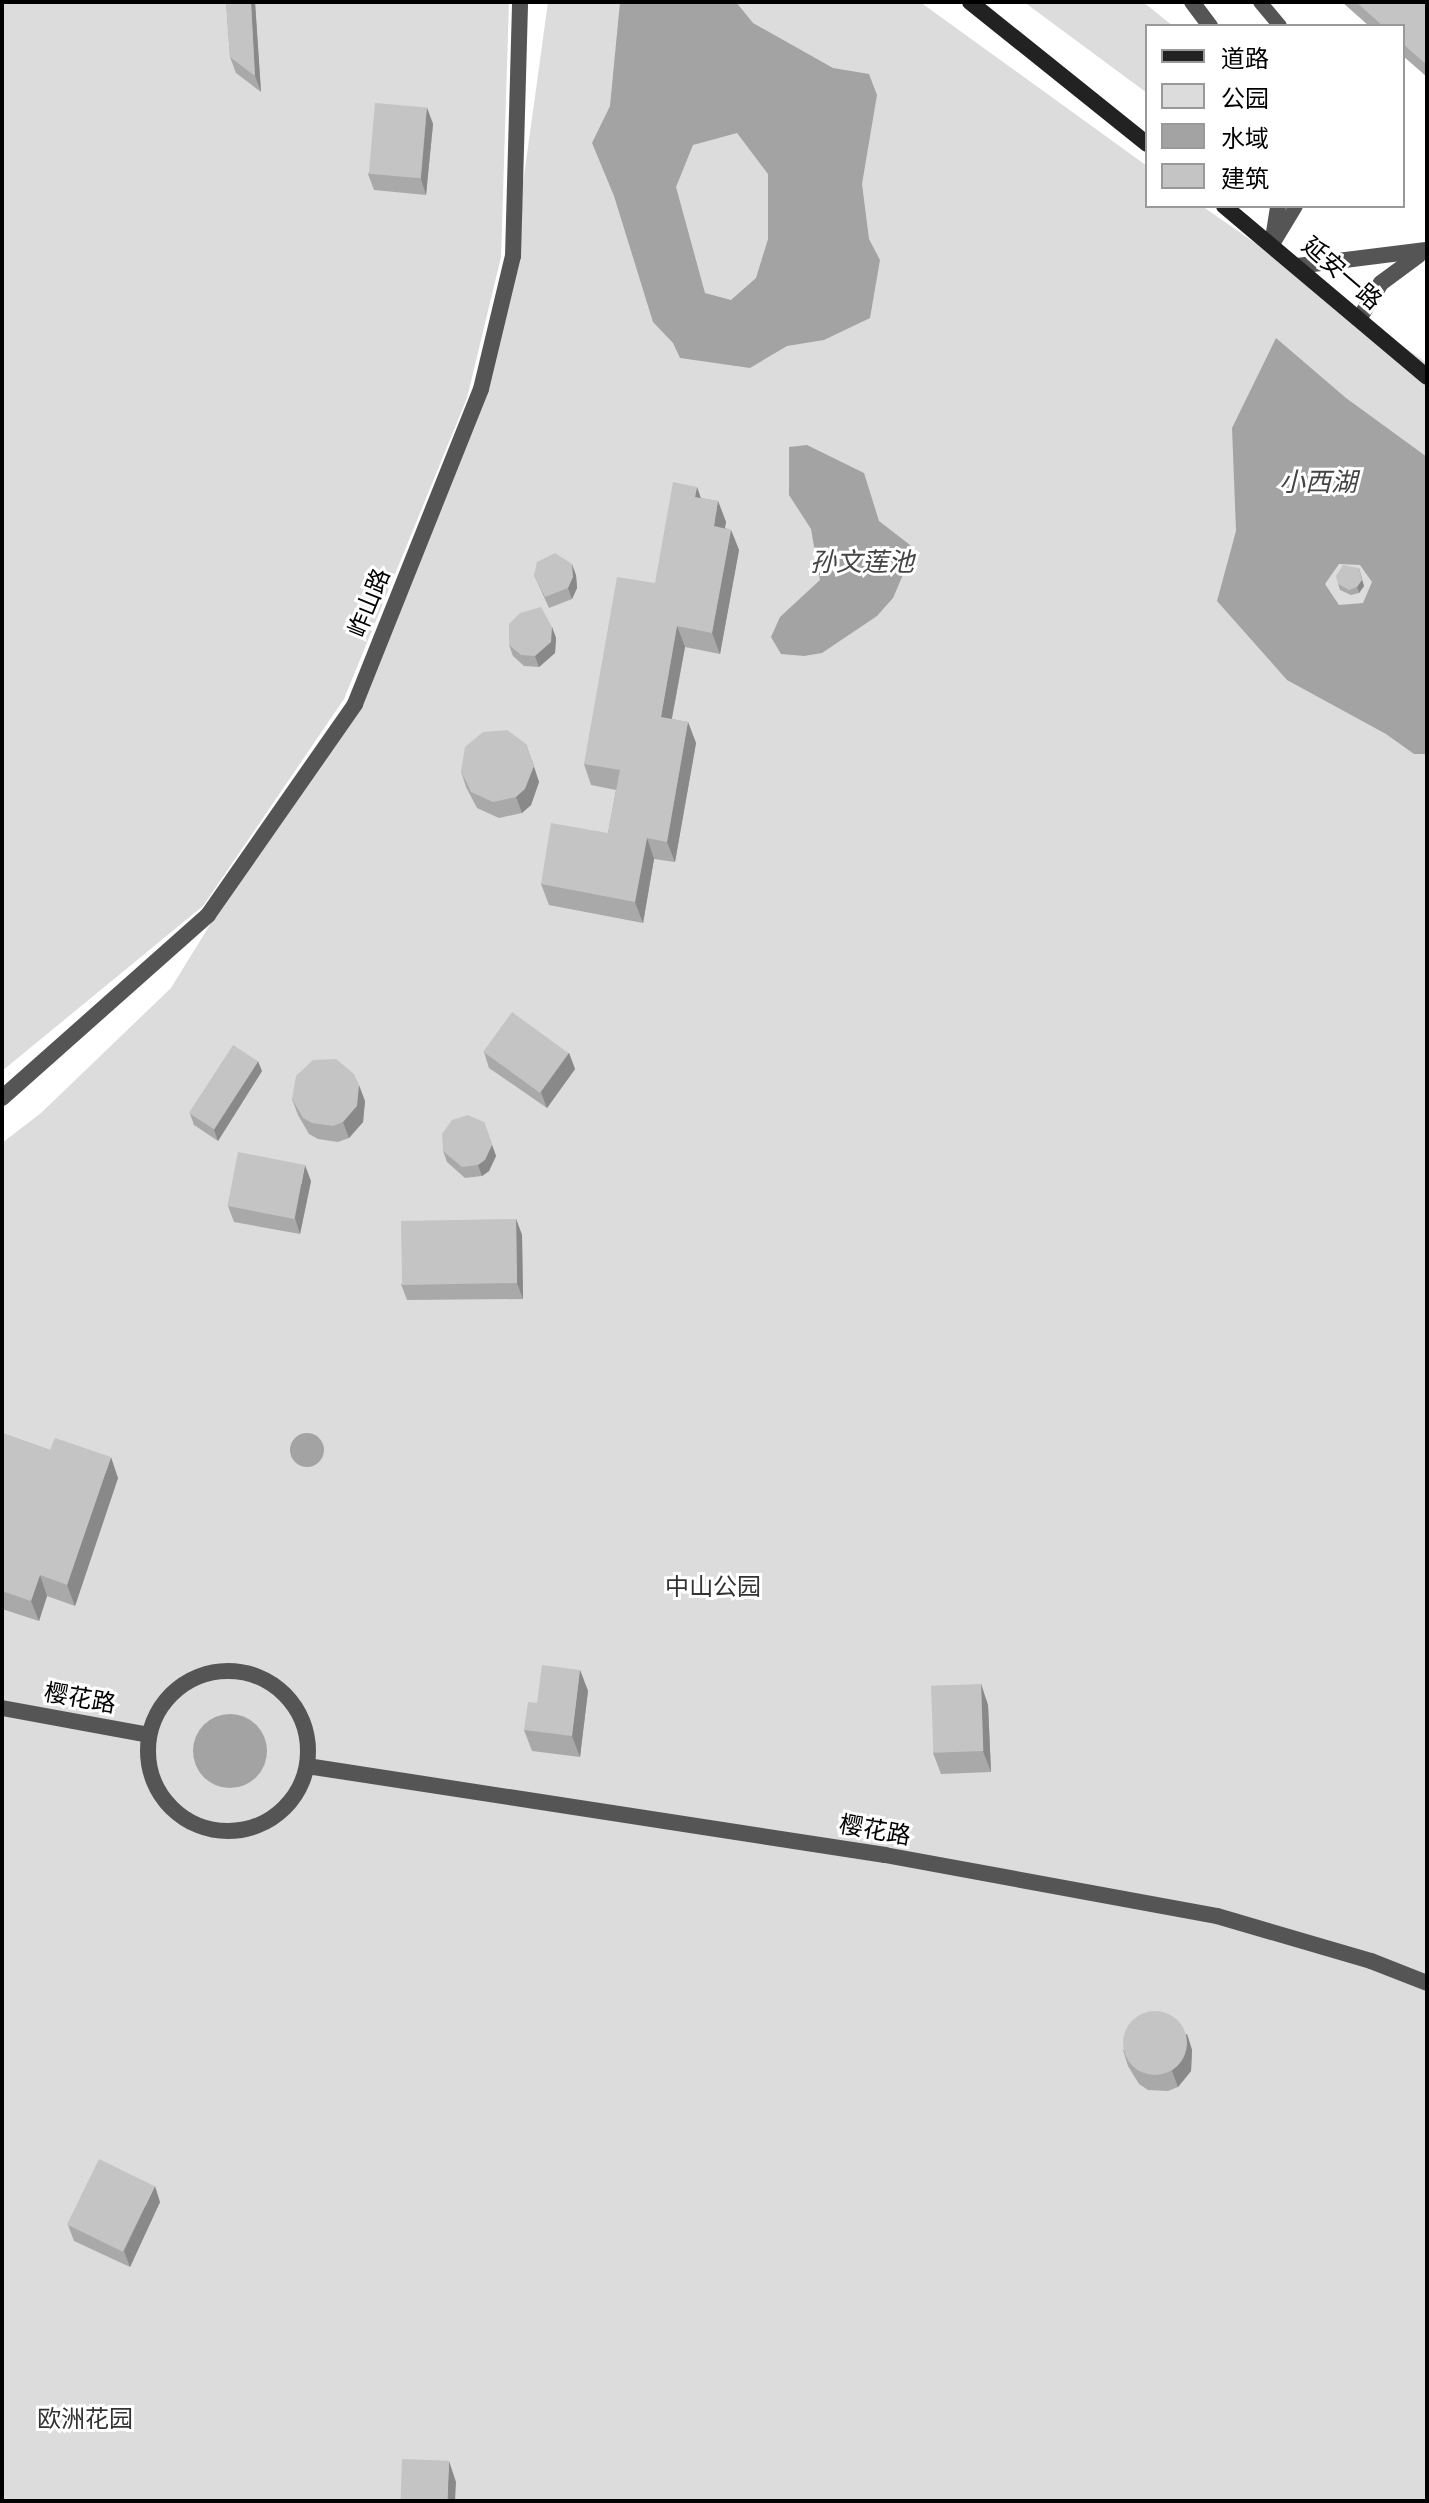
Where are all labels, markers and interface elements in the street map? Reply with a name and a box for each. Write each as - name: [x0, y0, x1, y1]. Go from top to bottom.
- legend: [1145, 24, 1405, 208]
- text: 道路: [1221, 43, 1269, 73]
- text: 公园: [1221, 83, 1269, 113]
- text: 水域: [1221, 123, 1269, 153]
- text: 建筑: [1221, 163, 1269, 193]
- street label: 延安一路: [1296, 231, 1388, 315]
- water label: 小西湖: [1279, 466, 1357, 498]
- water label: 孙文莲池: [810, 546, 914, 578]
- street label: 岞山路: [342, 564, 396, 642]
- park label: 中山公园: [665, 1573, 761, 1601]
- street label: 樱花路: [42, 1678, 118, 1718]
- street label: 樱花路: [837, 1810, 913, 1850]
- park label: 欧洲花园: [37, 2405, 133, 2433]

